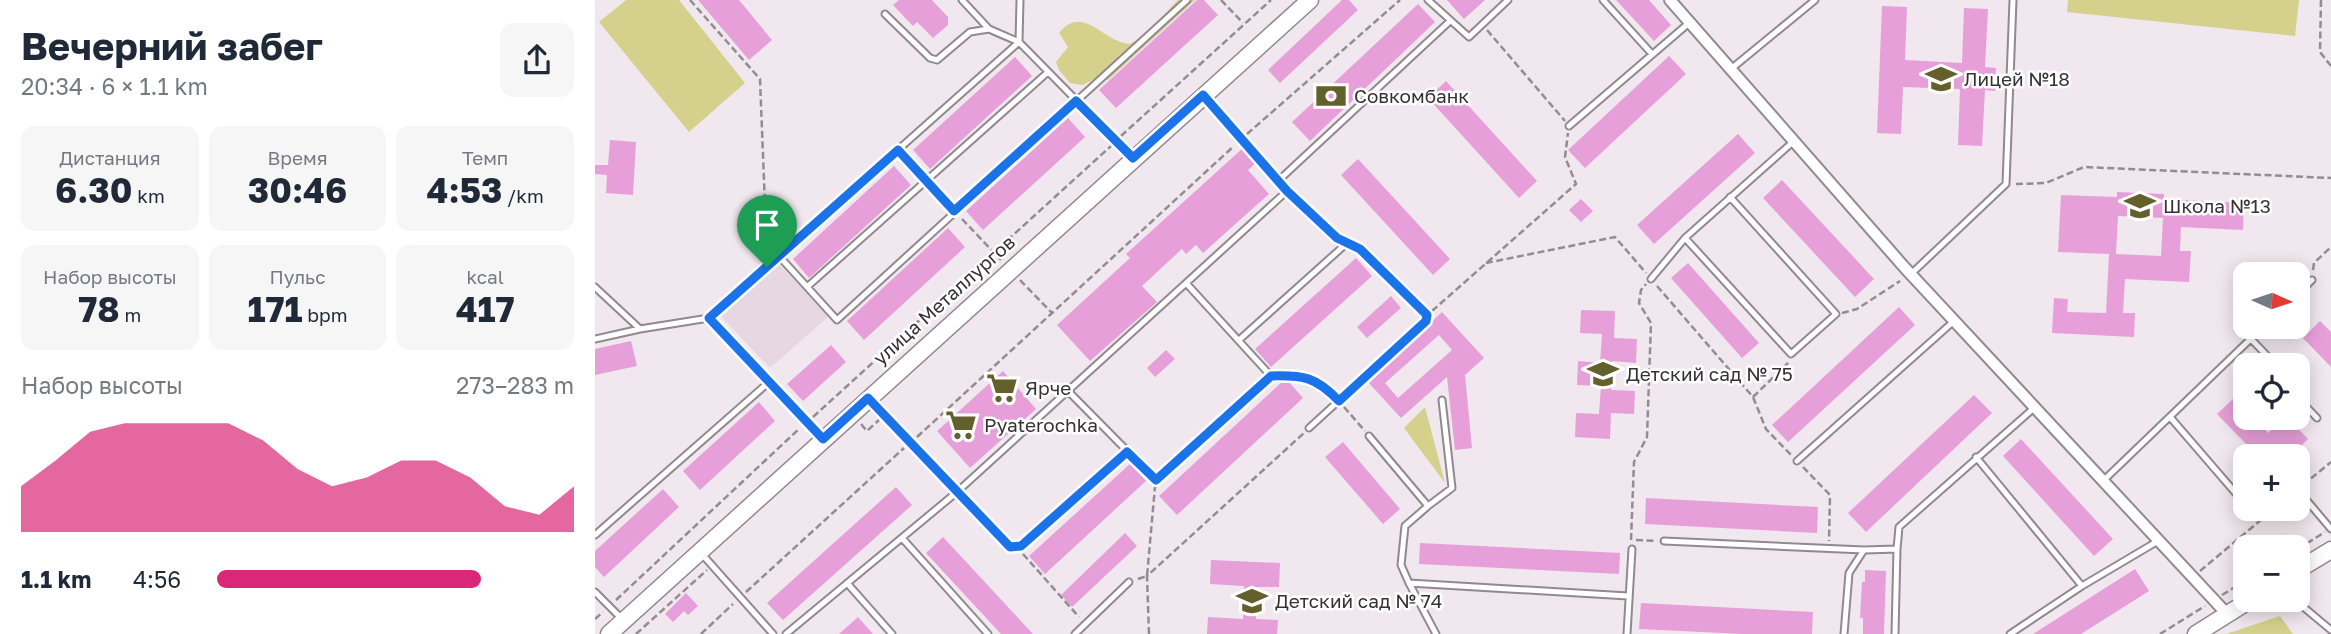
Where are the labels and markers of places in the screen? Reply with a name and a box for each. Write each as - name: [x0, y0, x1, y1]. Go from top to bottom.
- school or university icon: Лицей №18: [1924, 62, 1958, 96]
- place label: Лицей №18: [1964, 67, 2070, 90]
- bank icon: Совкомбанк: [1314, 79, 1348, 113]
- place label: Совкомбанк: [1354, 84, 1469, 107]
- school or university icon: Школа №13: [2123, 189, 2157, 223]
- place label: Школа №13: [2163, 194, 2271, 217]
- pin: [737, 195, 797, 267]
- school or university icon: Детский сад № 75: [1586, 357, 1620, 391]
- place label: Детский сад № 75: [1626, 362, 1793, 385]
- supermarket icon: Ярче: [985, 371, 1019, 405]
- place label: Ярче: [1025, 376, 1071, 399]
- supermarket icon: Pyaterochka: [944, 408, 978, 442]
- place label: Pyaterochka: [984, 413, 1098, 436]
- school or university icon: Детский сад № 74: [1235, 584, 1269, 618]
- place label: Детский сад № 74: [1275, 589, 1442, 612]

